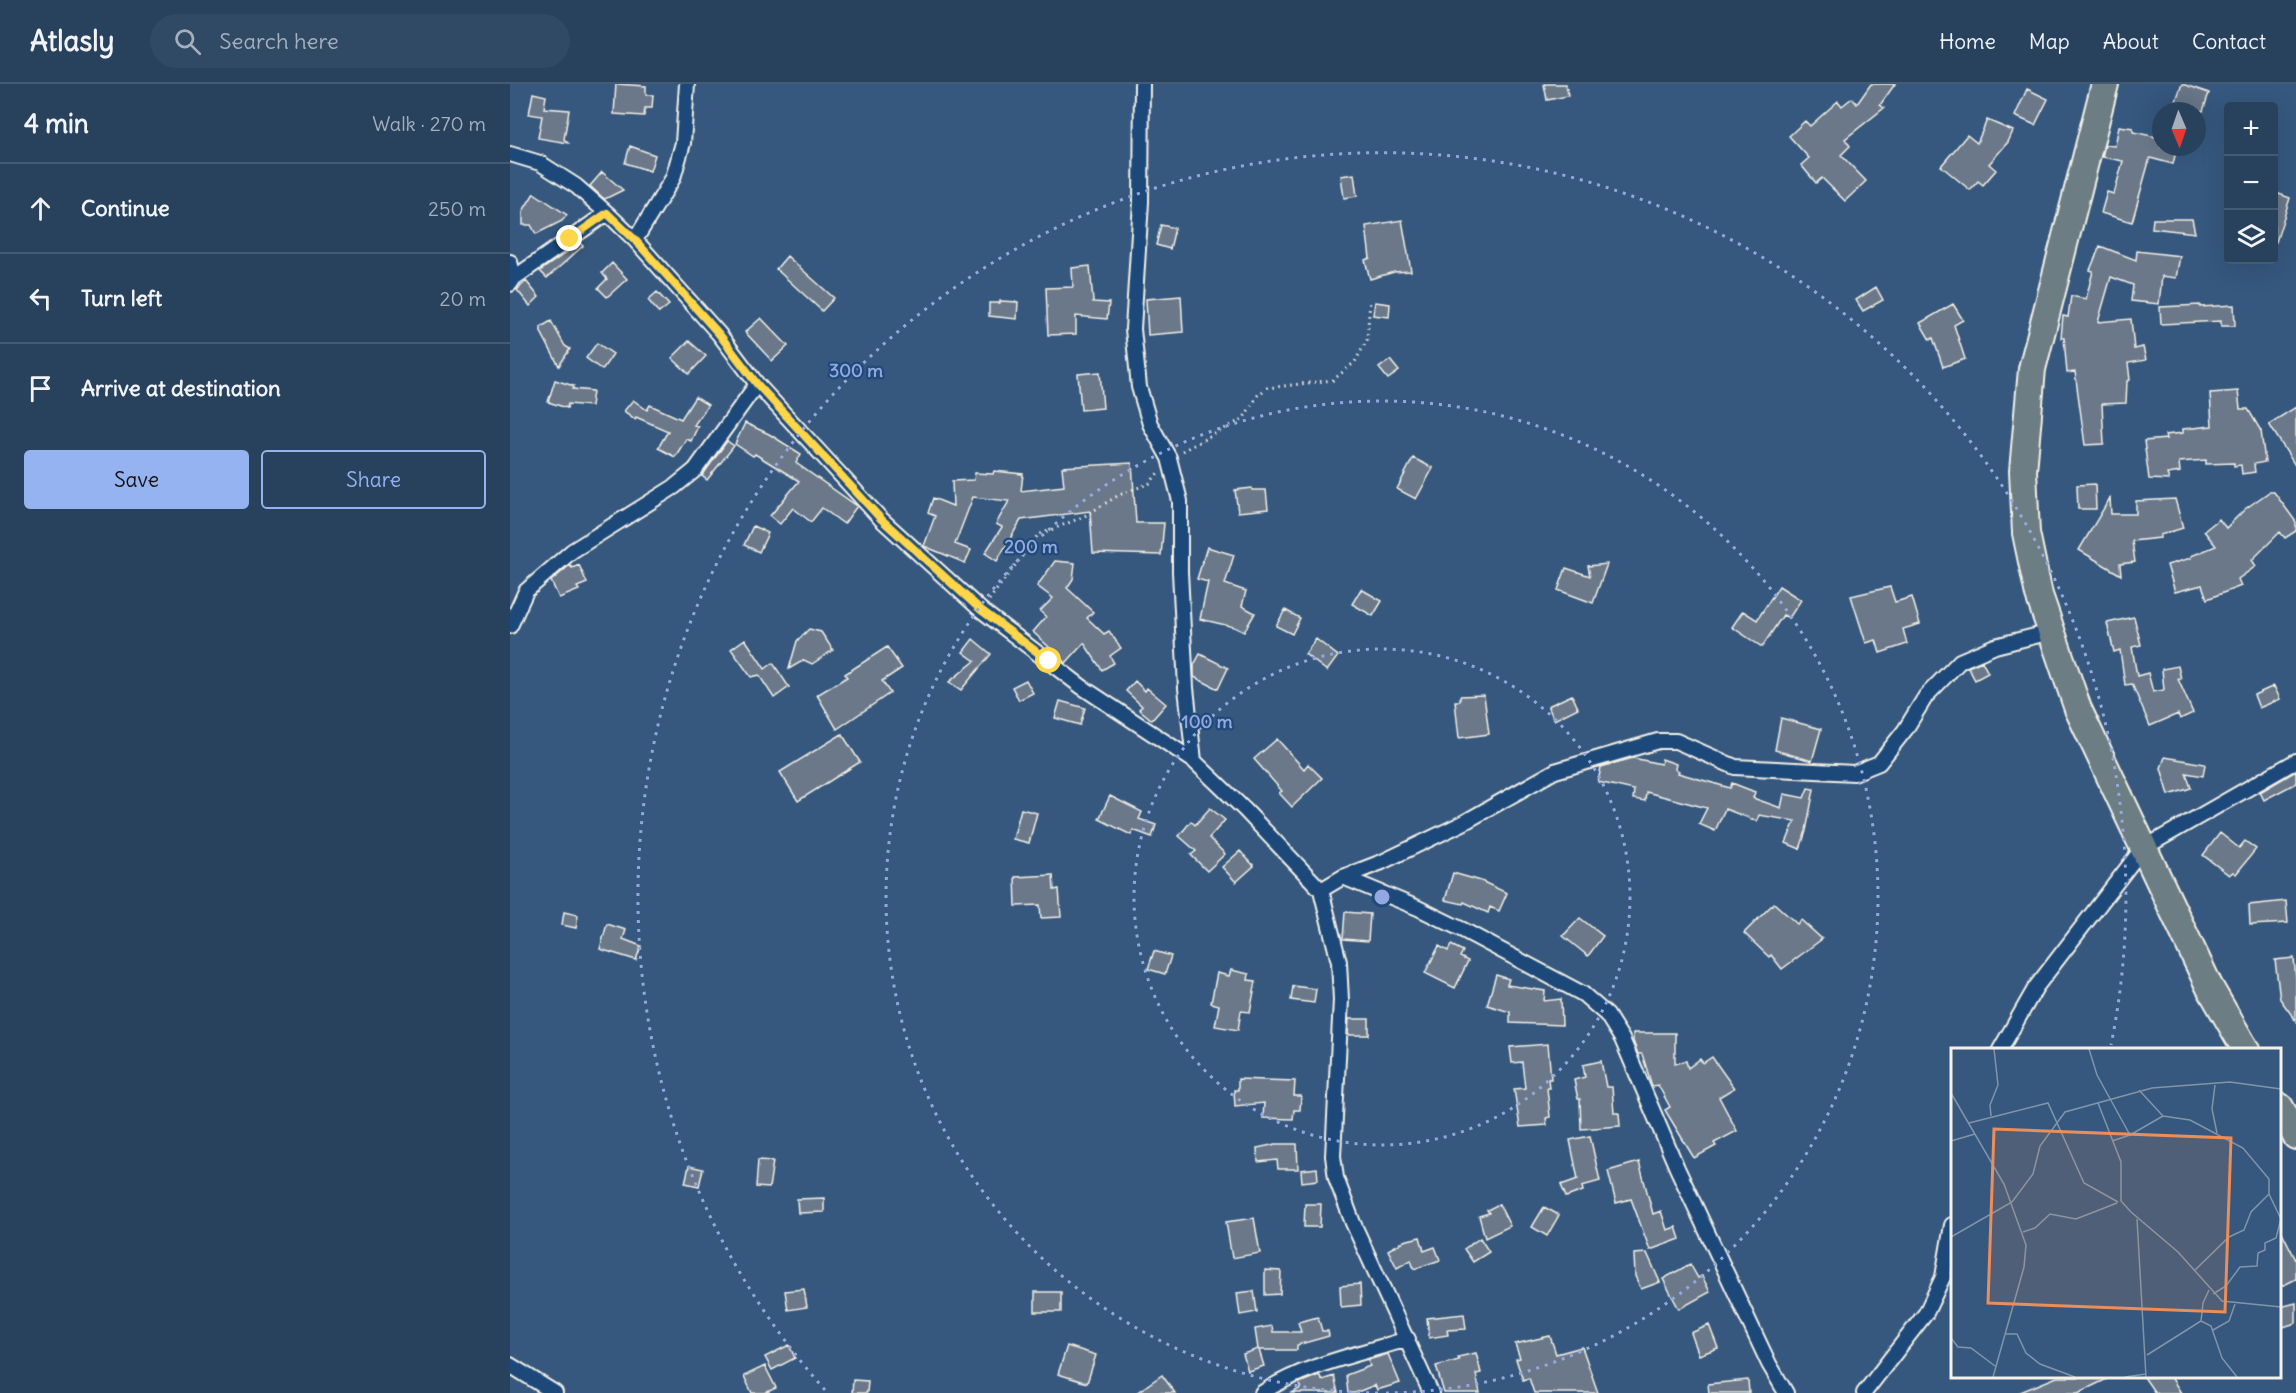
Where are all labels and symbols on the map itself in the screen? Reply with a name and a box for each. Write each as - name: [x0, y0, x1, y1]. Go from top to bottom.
- north arrow: [2152, 102, 2206, 156]
- route end: [556, 225, 582, 251]
- text: 300 m: [829, 359, 883, 382]
- text: 200 m: [1004, 535, 1058, 558]
- route start: [1035, 647, 1061, 673]
- text: 100 m: [1182, 710, 1233, 733]
- centre of rings: [1372, 887, 1392, 907]
- inset map: [1951, 1048, 2281, 1378]

